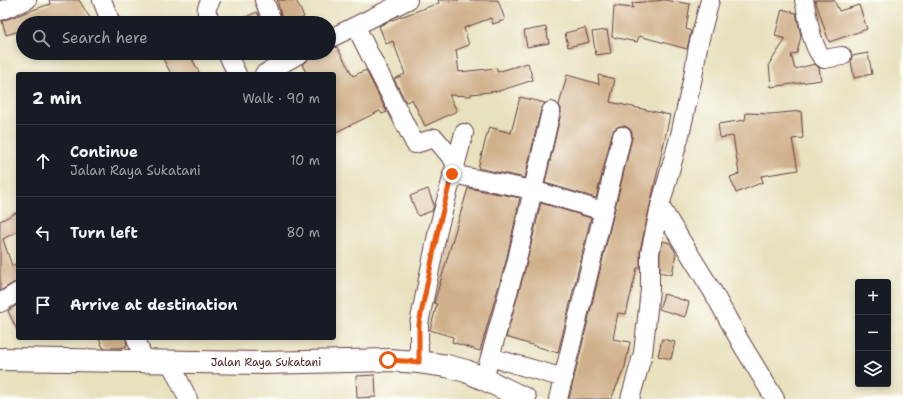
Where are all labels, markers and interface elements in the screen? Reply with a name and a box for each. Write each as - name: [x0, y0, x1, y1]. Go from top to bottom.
- search box: [16, 16, 336, 60]
- icon: search: [30, 27, 52, 49]
- text: Search here: [62, 28, 148, 48]
- text: 2 min: [32, 87, 82, 109]
- text: Walk · 90 m: [242, 90, 320, 107]
- text: Continue: [70, 142, 138, 162]
- icon: ahead: [32, 150, 54, 172]
- text: 10 m: [290, 152, 320, 169]
- text: Jalan Raya Sukatani: [70, 162, 201, 179]
- route end: [443, 165, 461, 183]
- icon: left: [32, 222, 54, 244]
- text: Turn left: [70, 223, 138, 243]
- text: 80 m: [286, 224, 320, 241]
- map controls: [855, 279, 891, 387]
- button: +: [855, 279, 891, 315]
- icon: arrive: [32, 294, 54, 316]
- text: Arrive at destination: [70, 295, 238, 315]
- button: −: [855, 315, 891, 351]
- route start: [379, 351, 397, 369]
- button: layers: [855, 351, 891, 387]
- street label: Jalan Raya Sukatani: [211, 355, 321, 370]

